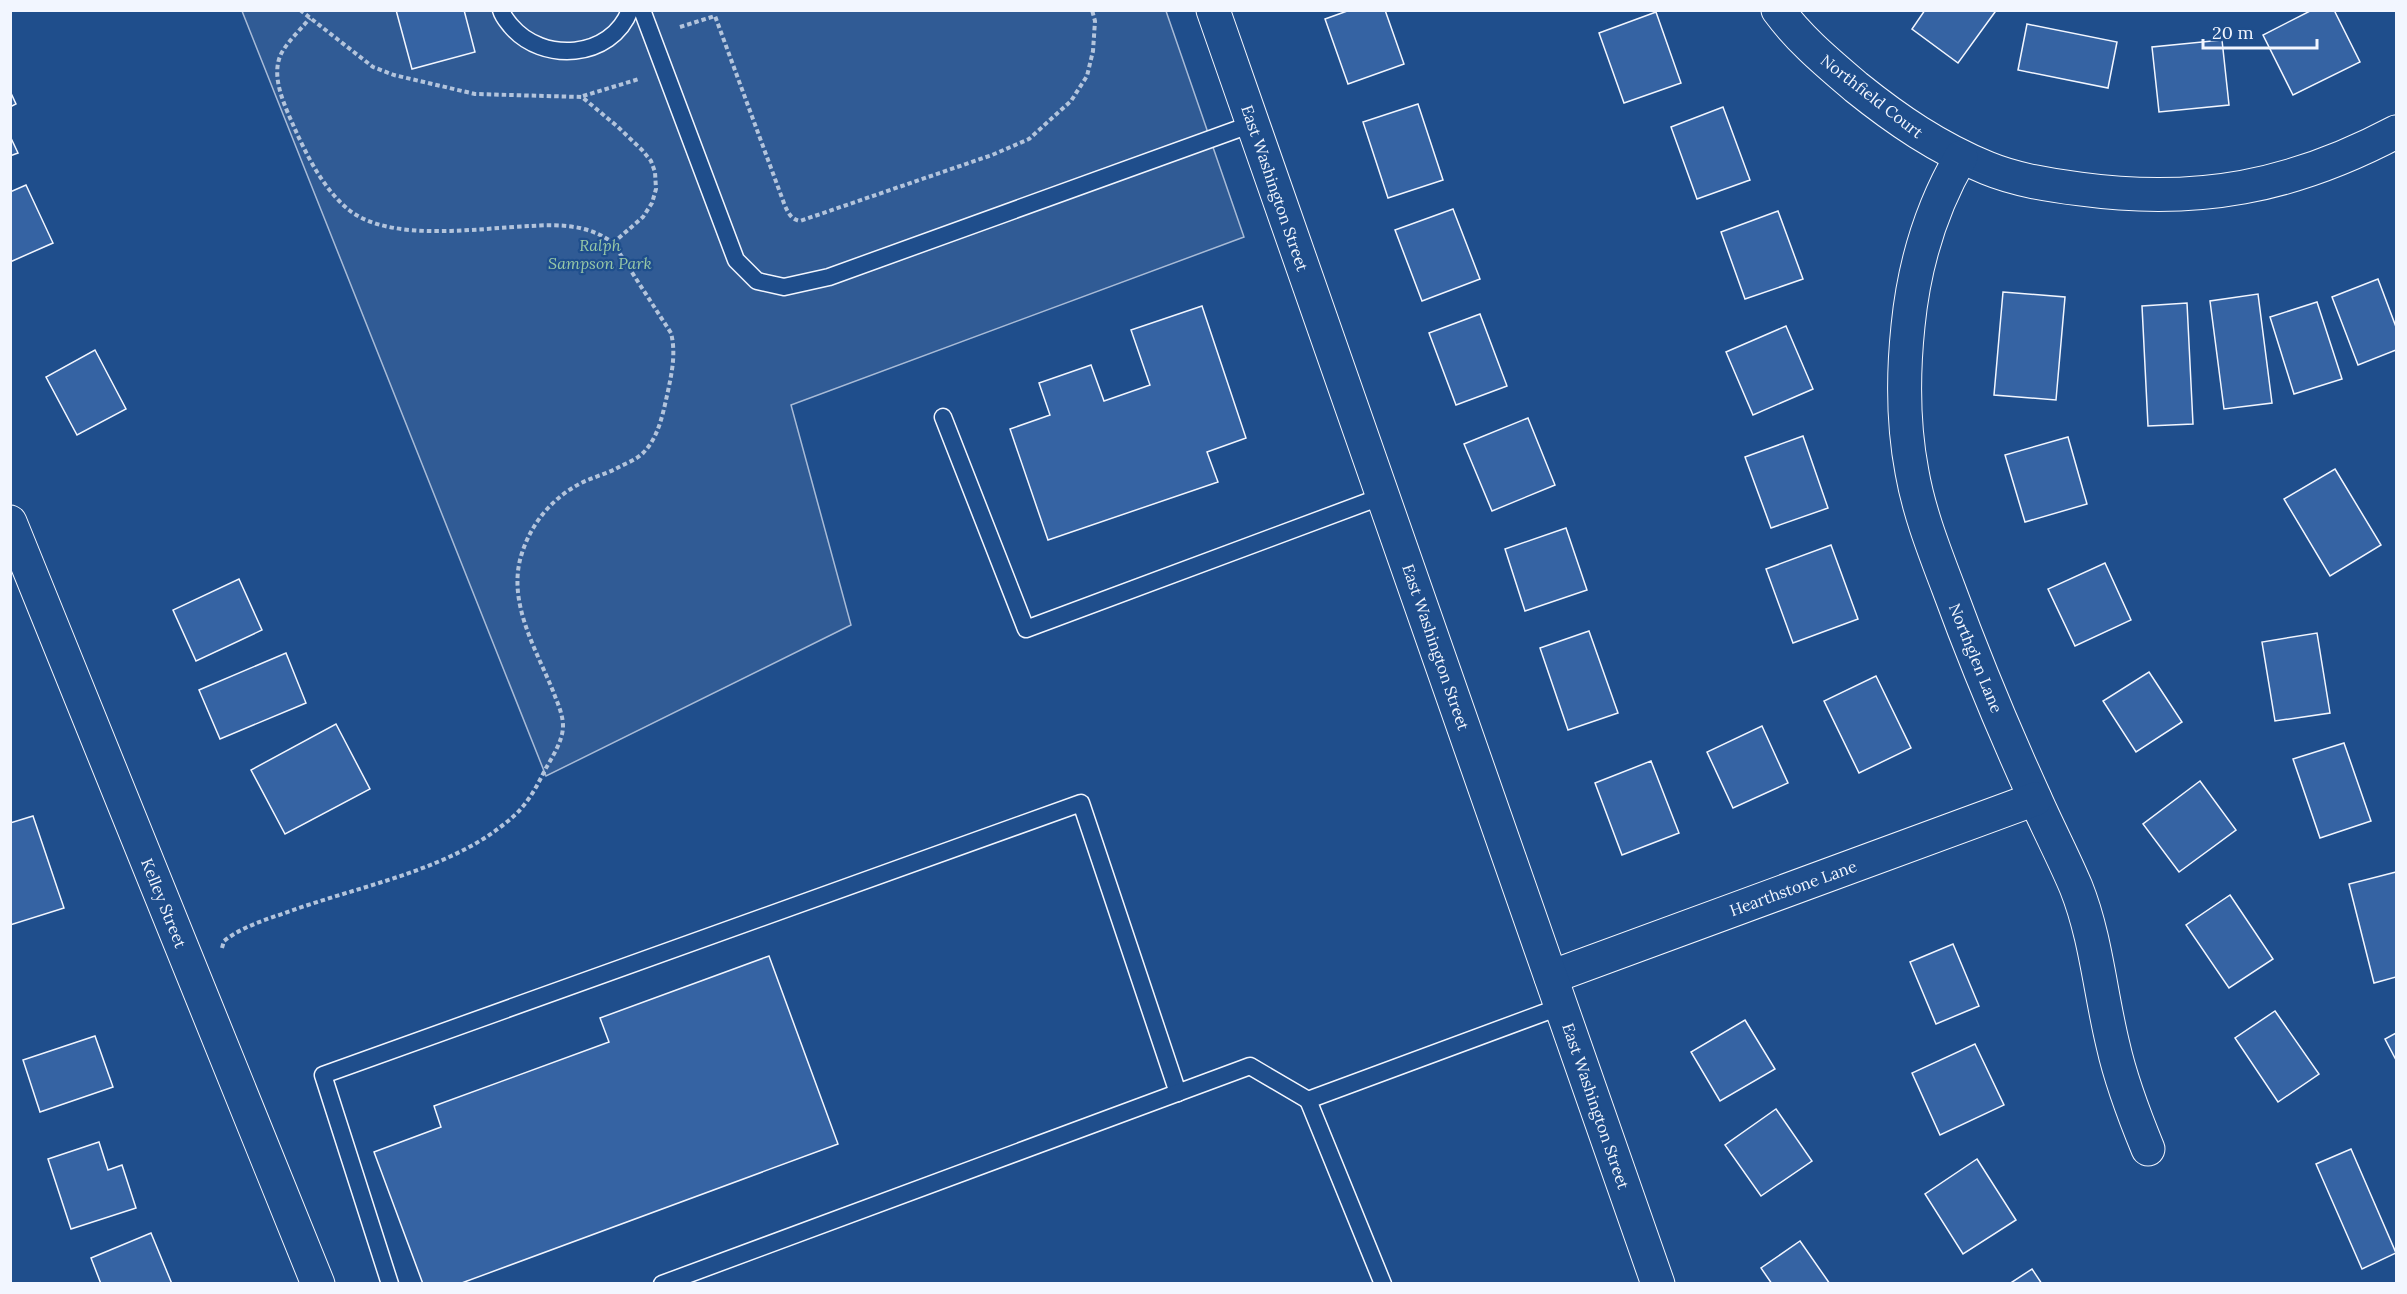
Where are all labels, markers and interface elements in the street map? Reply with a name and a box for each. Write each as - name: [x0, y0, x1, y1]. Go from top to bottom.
- scale bar: [2203, 12, 2317, 50]
- text: 20 m: [2212, 21, 2254, 44]
- street label: Northfield Court: [1817, 50, 1928, 143]
- street label: East Washington Street: [1237, 102, 1313, 274]
- park label: Ralph Sampson Park: [548, 235, 652, 273]
- street label: East Washington Street: [1398, 561, 1474, 733]
- street label: Northglen Lane: [1945, 600, 2007, 716]
- street label: Kelley Street: [137, 855, 191, 951]
- street label: Hearthstone Lane: [1727, 856, 1860, 920]
- street label: East Washington Street: [1558, 1020, 1634, 1192]

